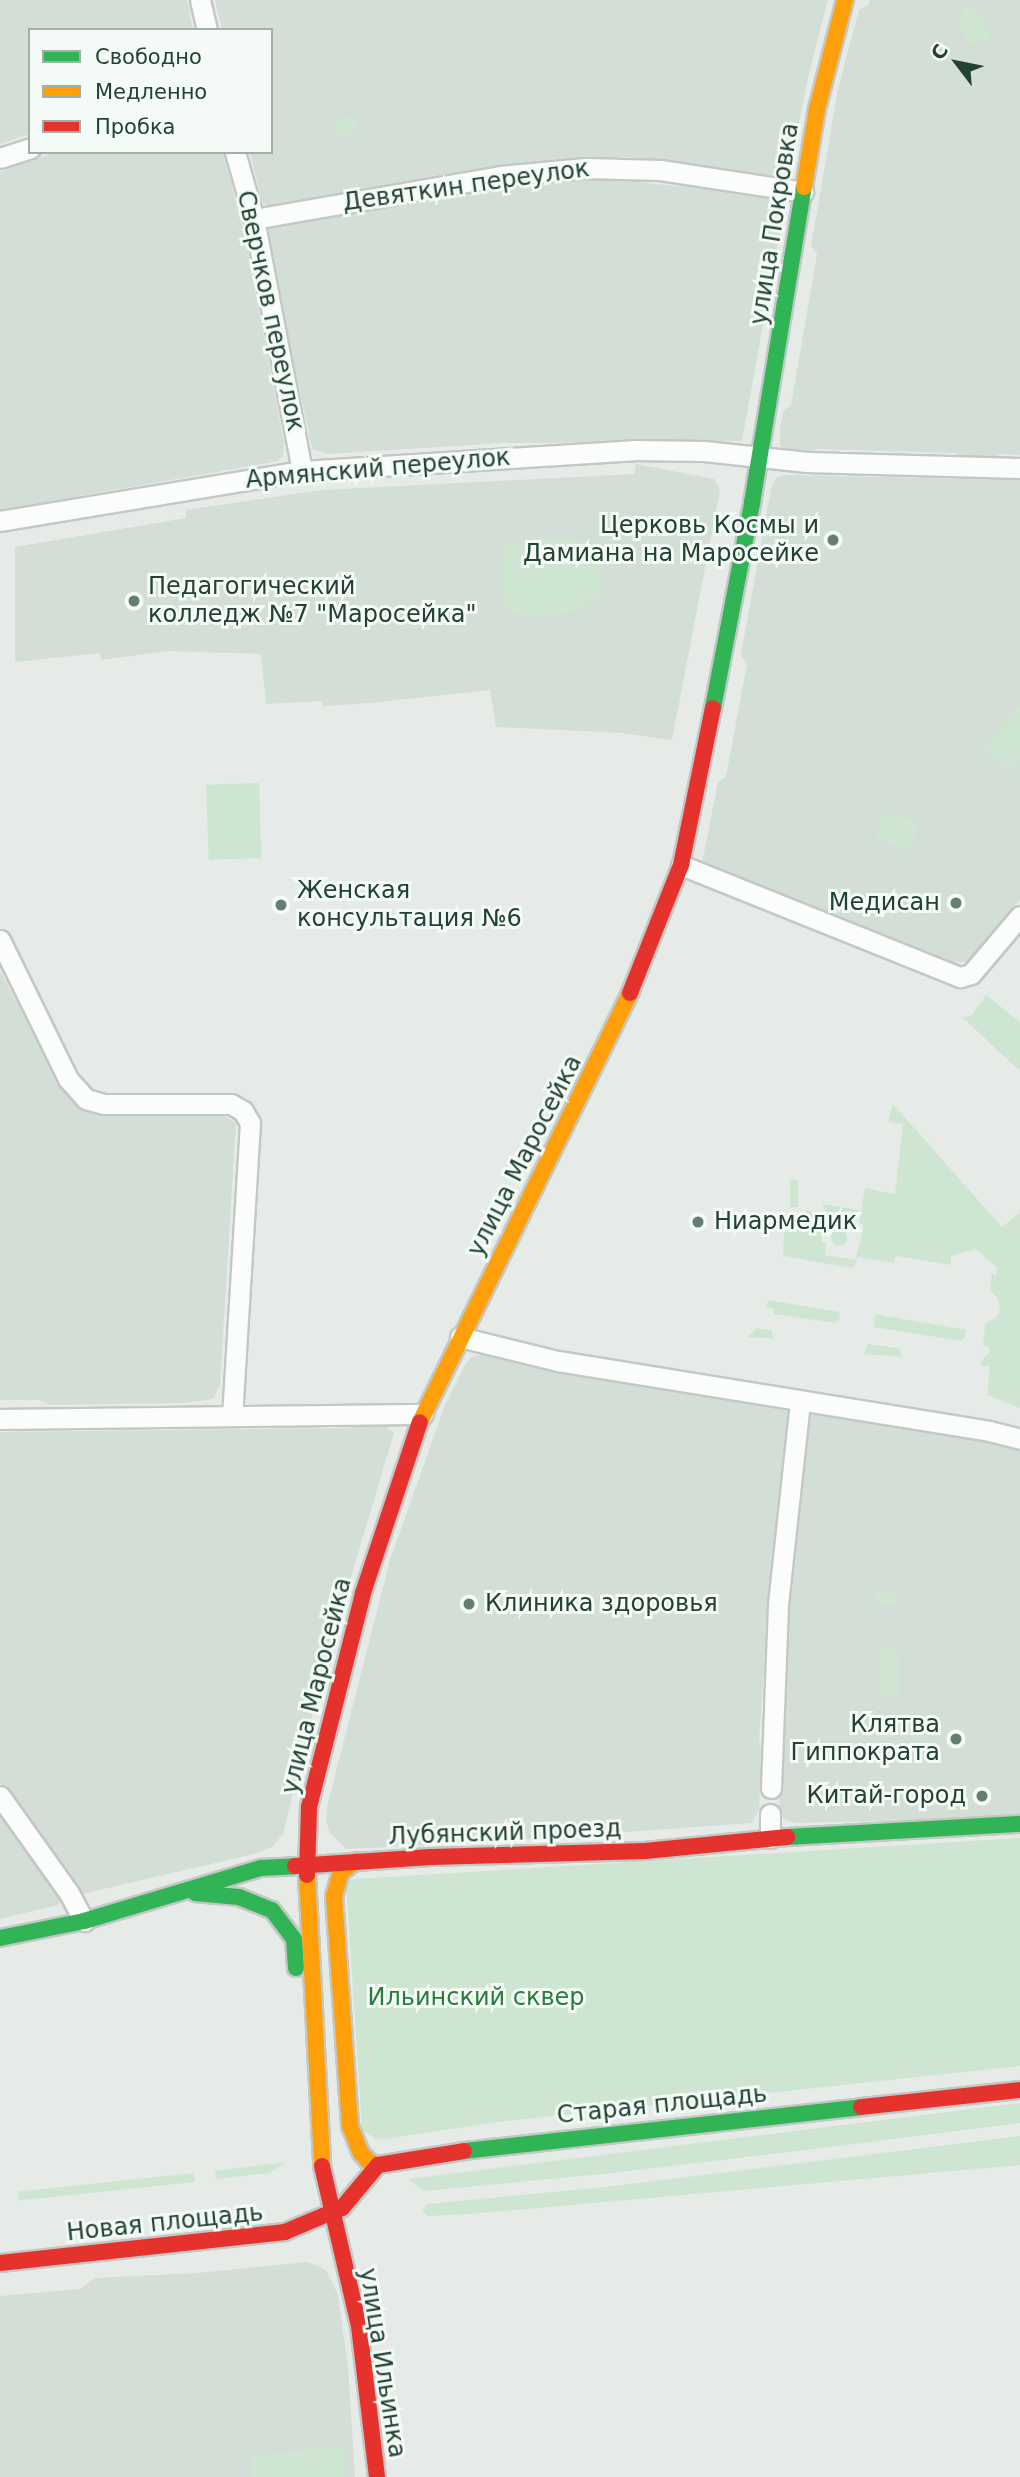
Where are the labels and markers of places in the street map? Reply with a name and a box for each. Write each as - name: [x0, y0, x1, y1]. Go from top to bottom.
- place label: Церковь Космы и Дамиана на Маросейке: [523, 512, 819, 568]
- marker: Церковь Космы и Дамиана на Маросейке: [825, 532, 841, 548]
- place label: Педагогический колледж №7 "Маросейка": [148, 573, 476, 629]
- marker: Педагогический колледж №7 "Маросейка": [126, 593, 142, 609]
- place label: Женская консультация №6: [297, 877, 522, 933]
- place label: Медисан: [829, 889, 940, 917]
- marker: Медисан: [946, 893, 966, 913]
- marker: Женская консультация №6: [271, 895, 291, 915]
- place label: Ниармедик: [714, 1208, 857, 1236]
- marker: Ниармедик: [688, 1212, 708, 1232]
- place label: Клиника здоровья: [485, 1590, 718, 1618]
- marker: Клиника здоровья: [459, 1594, 479, 1614]
- place label: Клятва Гиппократа: [791, 1711, 940, 1767]
- marker: Клятва Гиппократа: [946, 1729, 966, 1749]
- place label: Китай-город: [807, 1782, 966, 1810]
- marker: Китай-город: [972, 1786, 992, 1806]

